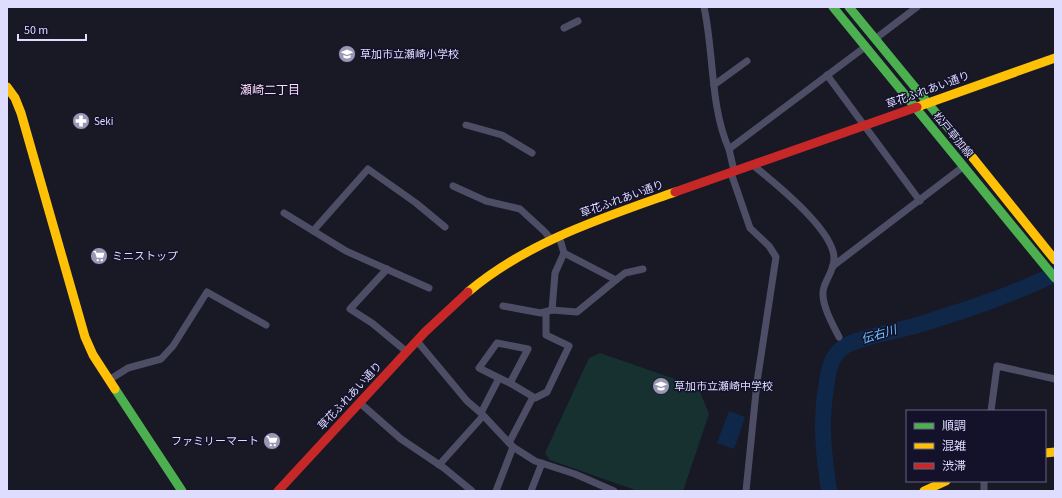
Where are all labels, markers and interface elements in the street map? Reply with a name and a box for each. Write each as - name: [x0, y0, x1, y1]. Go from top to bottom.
- scale bar: [18, 16, 86, 42]
- text: 50 m: [24, 22, 48, 39]
- school or university icon: 草加市立瀬崎小学校: [337, 44, 357, 64]
- place label: 草加市立瀬崎小学校: [360, 47, 459, 62]
- street label: 草花ふれあい通り: [884, 68, 972, 112]
- district label: 瀬崎二丁目: [240, 82, 300, 99]
- street label: 松戸草加線: [930, 109, 976, 161]
- pharmacy icon: Seki: [71, 111, 91, 131]
- place label: Seki: [94, 114, 113, 129]
- street label: 草花ふれあい通り: [578, 177, 666, 221]
- supermarket icon: ミニストップ: [89, 246, 109, 266]
- place label: ミニストップ: [112, 249, 178, 264]
- water label: 伝右川: [859, 321, 901, 348]
- street label: 草花ふれあい通り: [315, 359, 385, 433]
- school or university icon: 草加市立瀬崎中学校: [651, 376, 671, 396]
- place label: 草加市立瀬崎中学校: [674, 379, 773, 394]
- legend: [906, 410, 1046, 482]
- text: 順調: [942, 418, 966, 435]
- supermarket icon: ファミリーマート: [262, 431, 282, 451]
- place label: ファミリーマート: [171, 434, 259, 449]
- text: 混雑: [942, 438, 966, 455]
- text: 渋滞: [942, 458, 966, 475]

